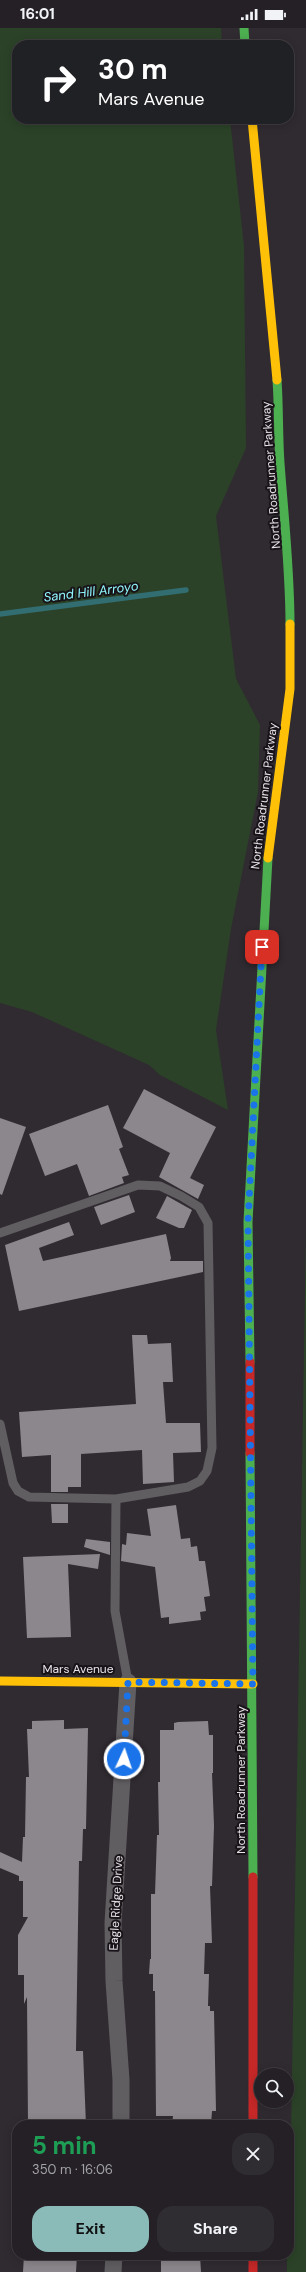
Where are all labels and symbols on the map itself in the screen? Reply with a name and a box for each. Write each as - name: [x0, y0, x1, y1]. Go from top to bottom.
- street label: North Roadrunner Parkway: [258, 400, 284, 549]
- water label: Sand Hill Arroyo: [43, 577, 140, 606]
- street label: North Roadrunner Parkway: [247, 721, 281, 870]
- pin: [245, 930, 279, 964]
- street label: Mars Avenue: [42, 1661, 114, 1677]
- street label: North Roadrunner Parkway: [233, 1706, 249, 1854]
- position arrow: [103, 1738, 145, 1780]
- street label: Eagle Ridge Drive: [106, 1855, 126, 1951]

